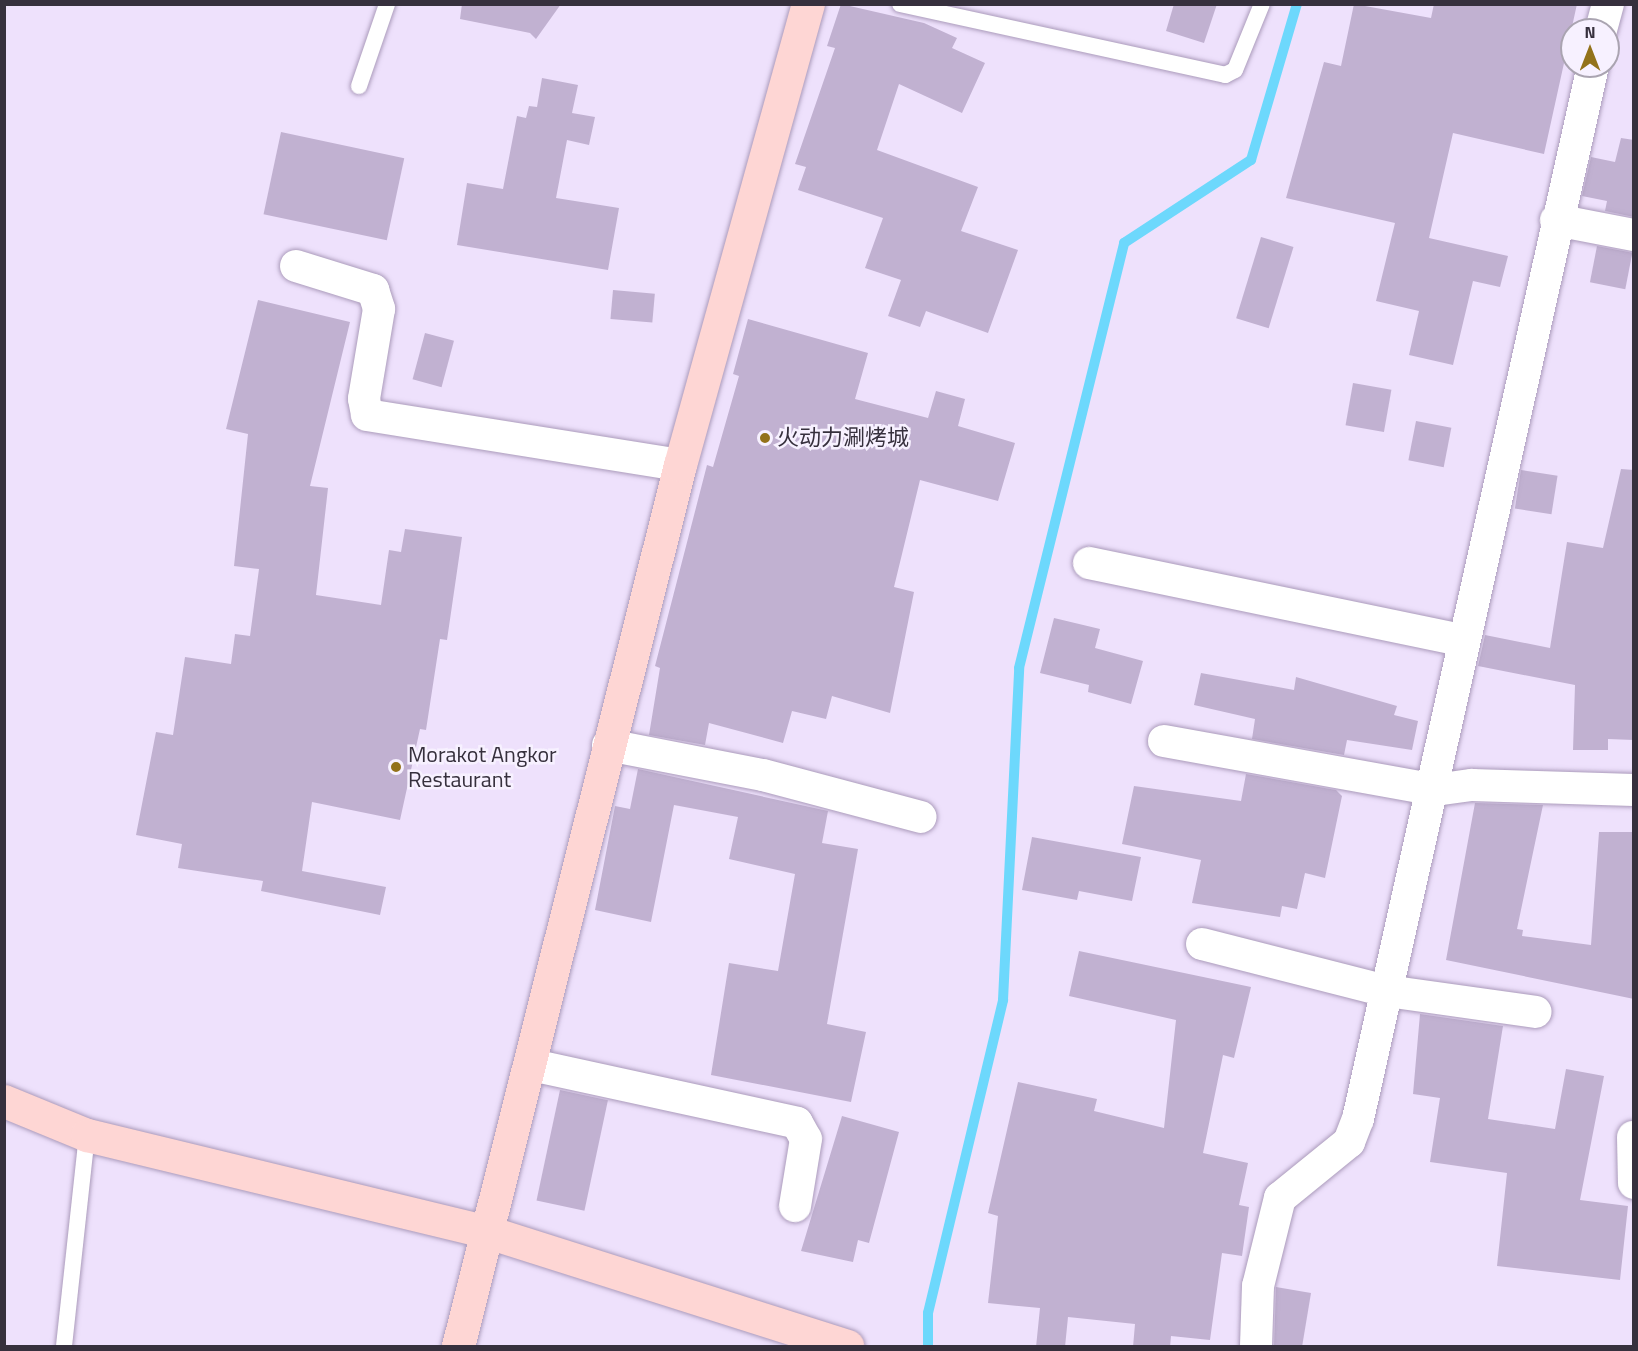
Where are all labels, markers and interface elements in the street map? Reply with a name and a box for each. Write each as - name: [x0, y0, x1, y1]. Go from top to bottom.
- north arrow: [1560, 18, 1620, 78]
- text: N: [1584, 20, 1596, 44]
- place label: 火动力涮烤城: [777, 425, 909, 451]
- marker: 火动力涮烤城: [758, 431, 772, 445]
- place label: Morakot Angkor Restaurant: [408, 741, 557, 792]
- marker: Morakot Angkor Restaurant: [389, 760, 403, 774]

